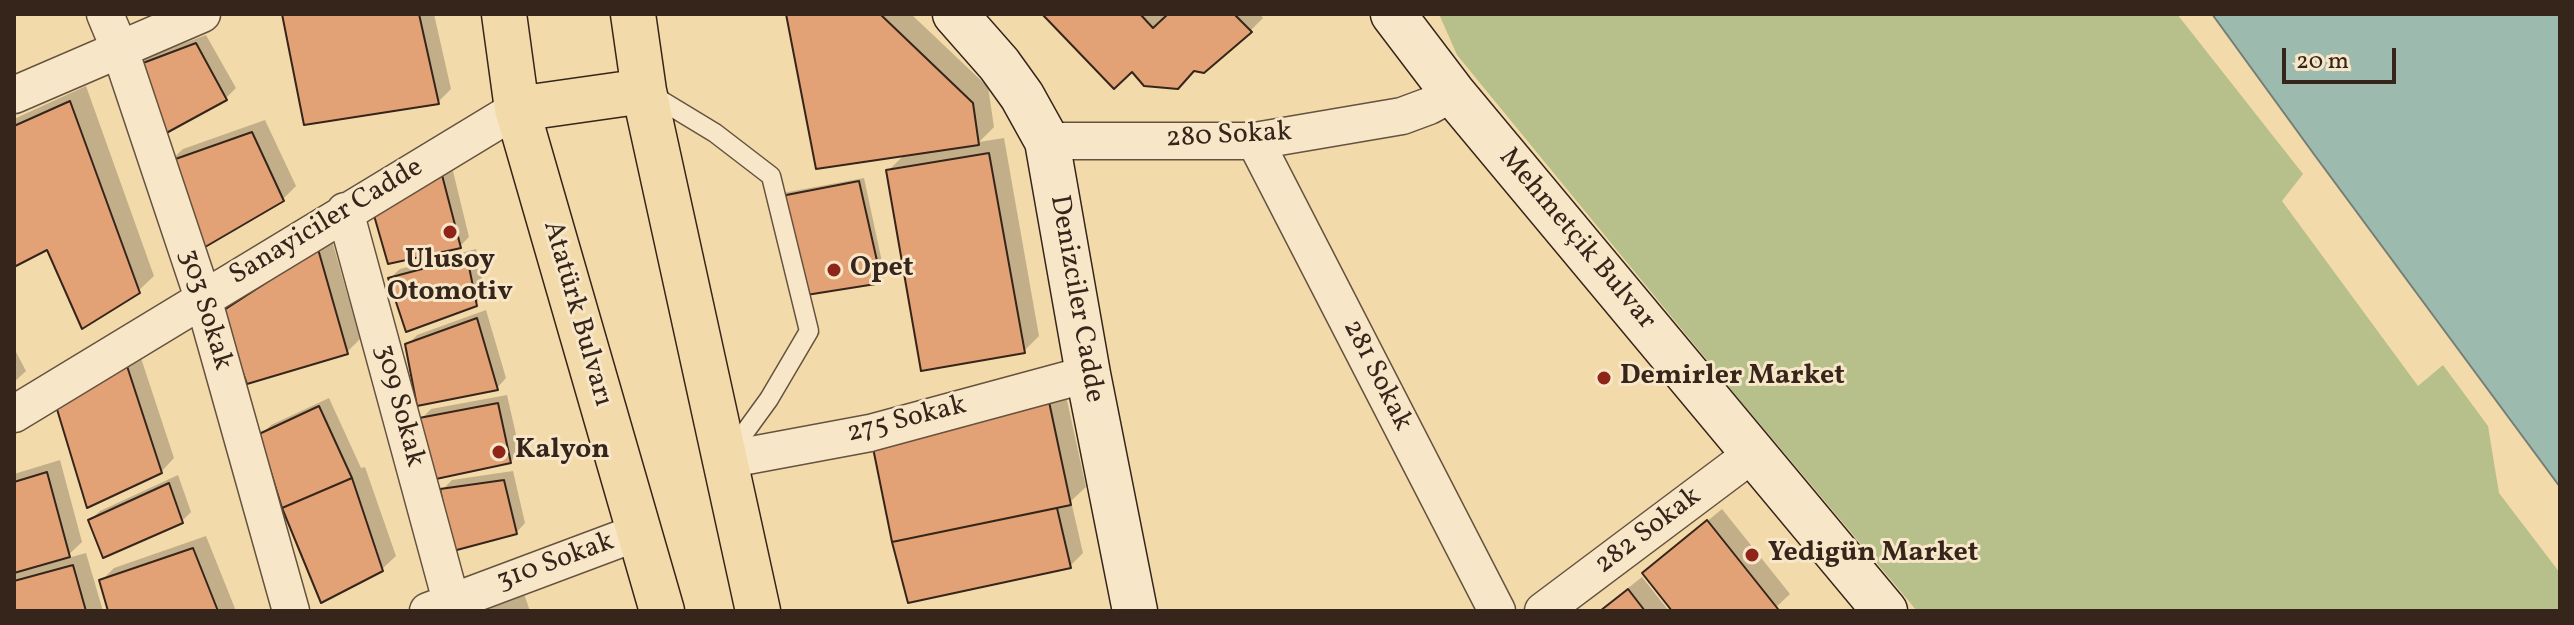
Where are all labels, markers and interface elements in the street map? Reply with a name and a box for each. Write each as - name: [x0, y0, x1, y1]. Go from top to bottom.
- scale bar: [2286, 32, 2400, 82]
- text: 20 m: [2296, 45, 2349, 79]
- street label: 280 Sokak: [1165, 117, 1293, 157]
- street label: Mehmetçik Bulvar: [1490, 142, 1662, 338]
- street label: Sanayiciler Cadde: [224, 152, 430, 294]
- street label: Denizciler Cadde: [1040, 193, 1110, 405]
- street label: Atatürk Bulvarı: [533, 217, 619, 411]
- marker: Ulusoy Otomotiv: [441, 223, 459, 241]
- place label: Ulusoy Otomotiv: [387, 245, 513, 311]
- street label: 303 Sokak: [170, 246, 238, 374]
- place label: Opet: [850, 253, 913, 287]
- marker: Opet: [825, 261, 843, 279]
- street label: 281 Sokak: [1334, 315, 1418, 437]
- street label: 309 Sokak: [366, 341, 430, 471]
- place label: Demirler Market: [1620, 361, 1845, 395]
- marker: Demirler Market: [1595, 369, 1613, 387]
- street label: 275 Sokak: [844, 390, 970, 452]
- place label: Kalyon: [515, 435, 610, 469]
- marker: Kalyon: [490, 443, 508, 461]
- street label: 282 Sokak: [1589, 481, 1709, 583]
- street label: 310 Sokak: [493, 526, 619, 600]
- place label: Yedigün Market: [1768, 538, 1978, 572]
- marker: Yedigün Market: [1743, 546, 1761, 564]

